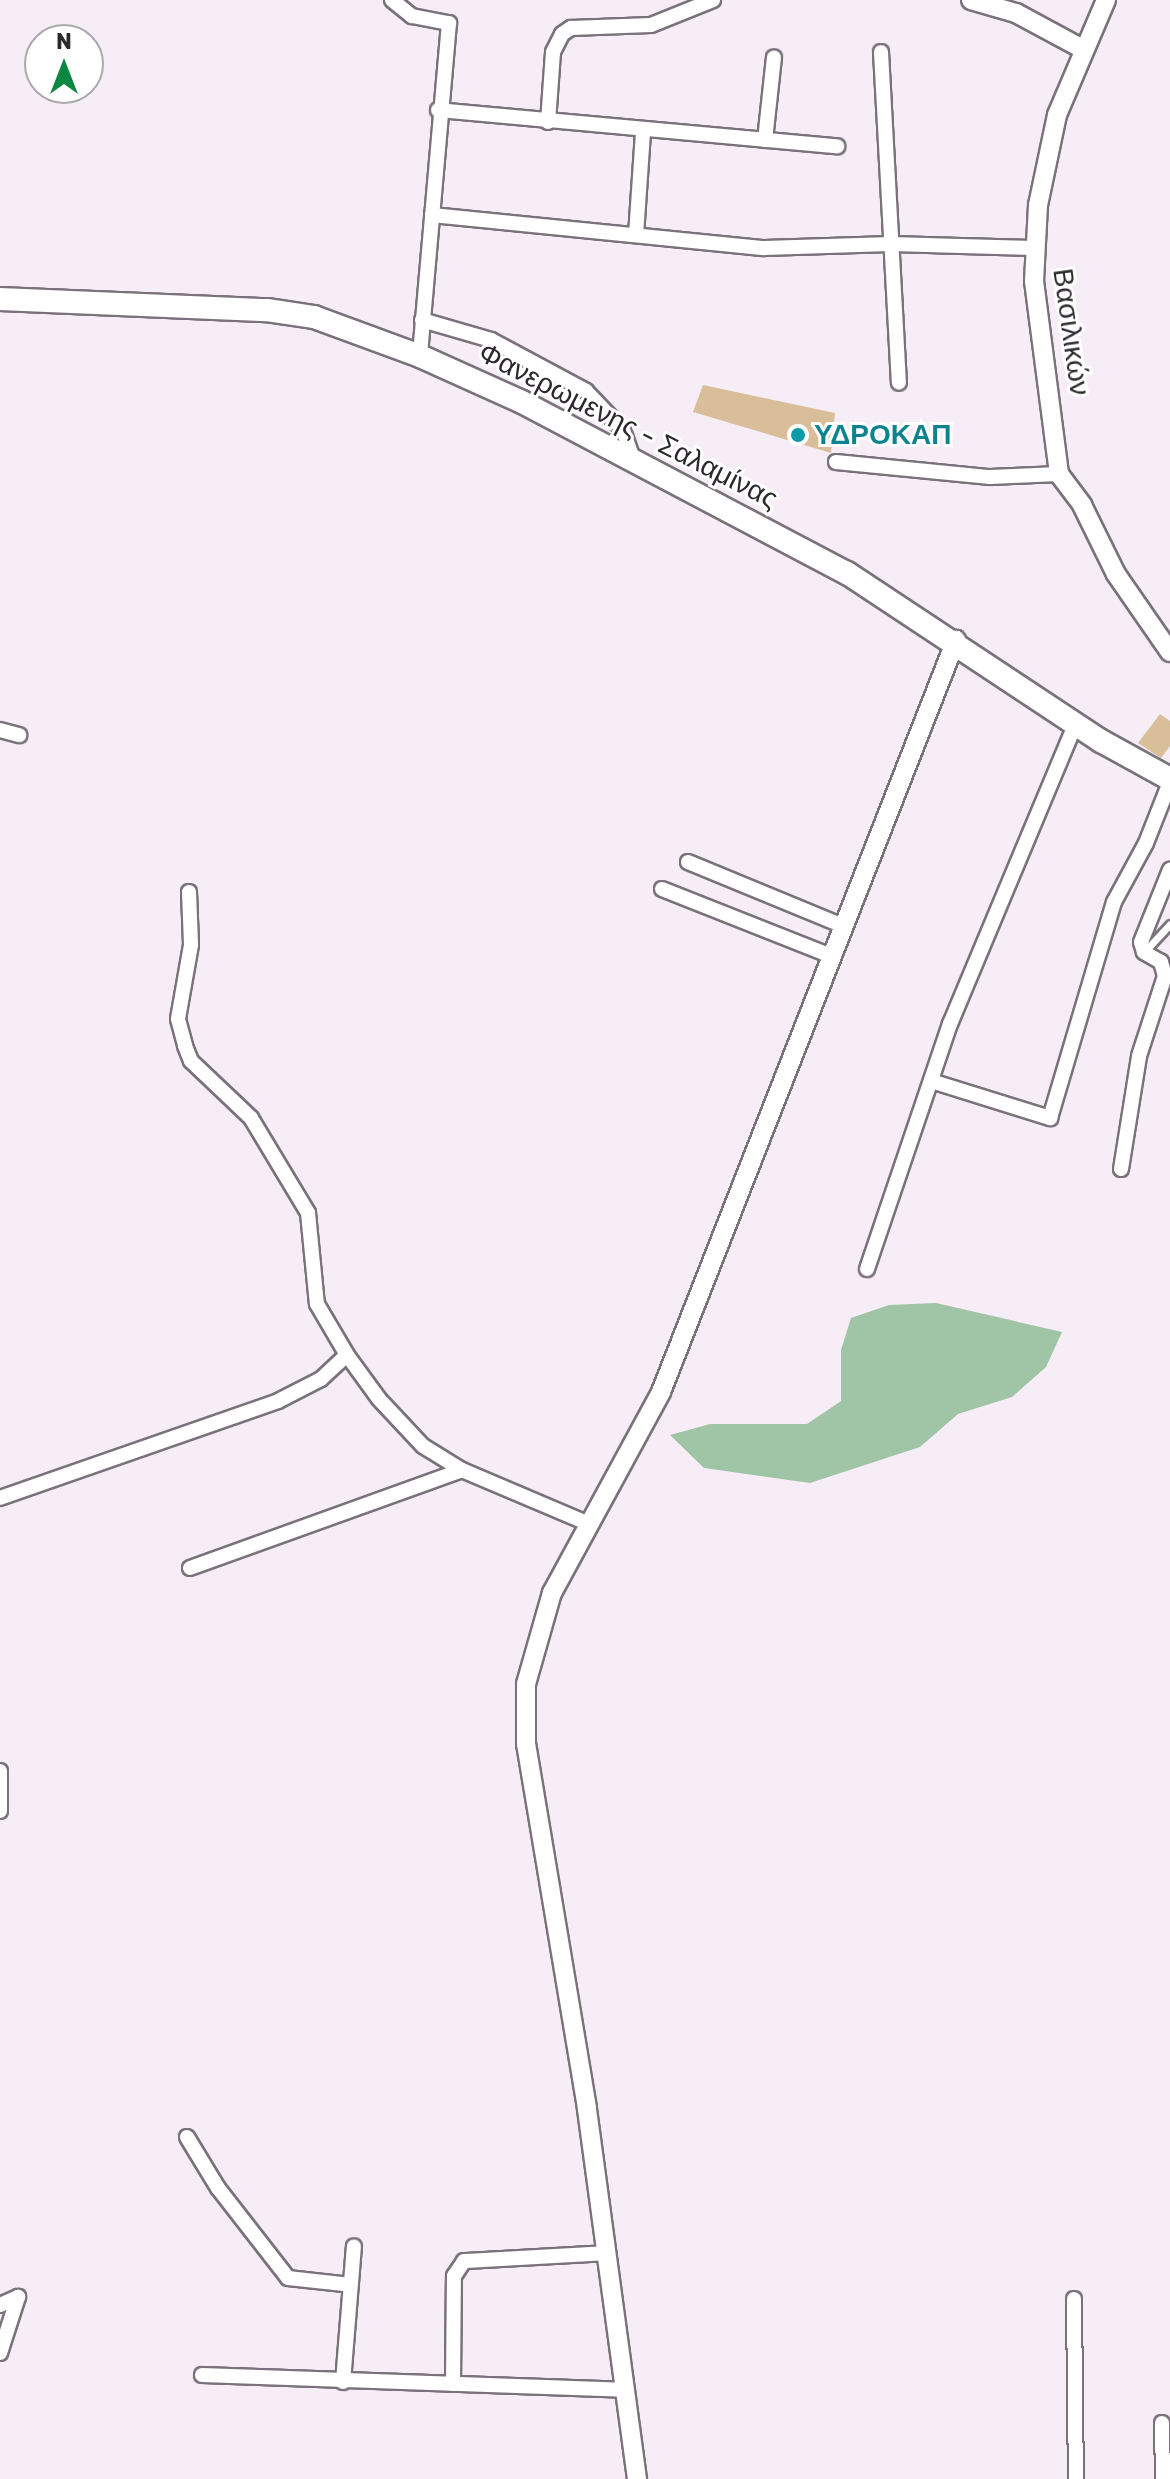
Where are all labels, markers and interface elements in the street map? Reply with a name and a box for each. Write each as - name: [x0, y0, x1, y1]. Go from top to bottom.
- north arrow: [24, 24, 104, 104]
- text: N: [56, 28, 72, 55]
- street label: Βασιλικών: [1045, 266, 1097, 398]
- street label: Φανερωμενης - Σαλαμίνας: [473, 336, 783, 516]
- place label: ΥΔΡΟΚΑΠ: [814, 418, 951, 452]
- marker: ΥΔΡΟΚΑΠ: [789, 426, 807, 444]

